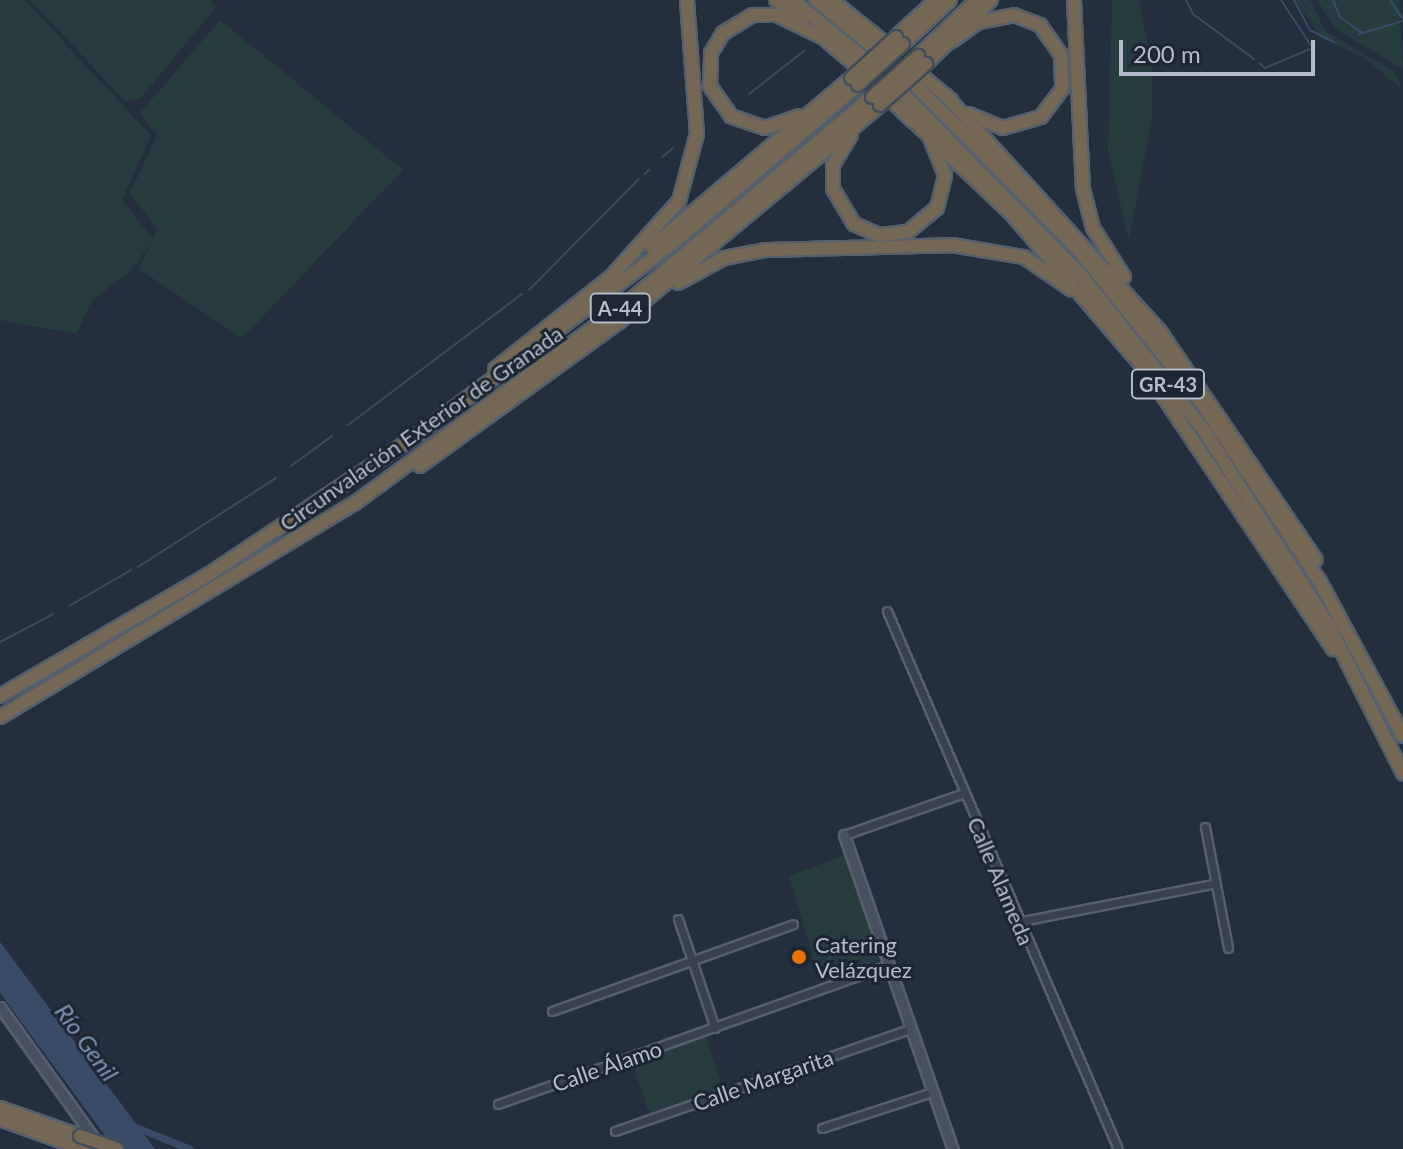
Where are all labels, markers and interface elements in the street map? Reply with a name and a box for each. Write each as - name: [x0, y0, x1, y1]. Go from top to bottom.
- scale bar: [1123, 24, 1319, 74]
- text: 200 m: [1133, 39, 1201, 68]
- road number: A-44: [588, 292, 652, 324]
- street label: Circunvalación Exterior de Granada: [274, 320, 568, 536]
- road number: GR-43: [1130, 368, 1206, 400]
- street label: Calle Alameda: [962, 813, 1040, 949]
- place label: Catering Velázquez: [815, 931, 912, 982]
- marker: Catering Velázquez: [790, 948, 808, 966]
- water label: Río Genil: [49, 998, 125, 1086]
- street label: Calle Álamo: [548, 1035, 666, 1097]
- street label: Calle Margarita: [689, 1044, 837, 1116]

